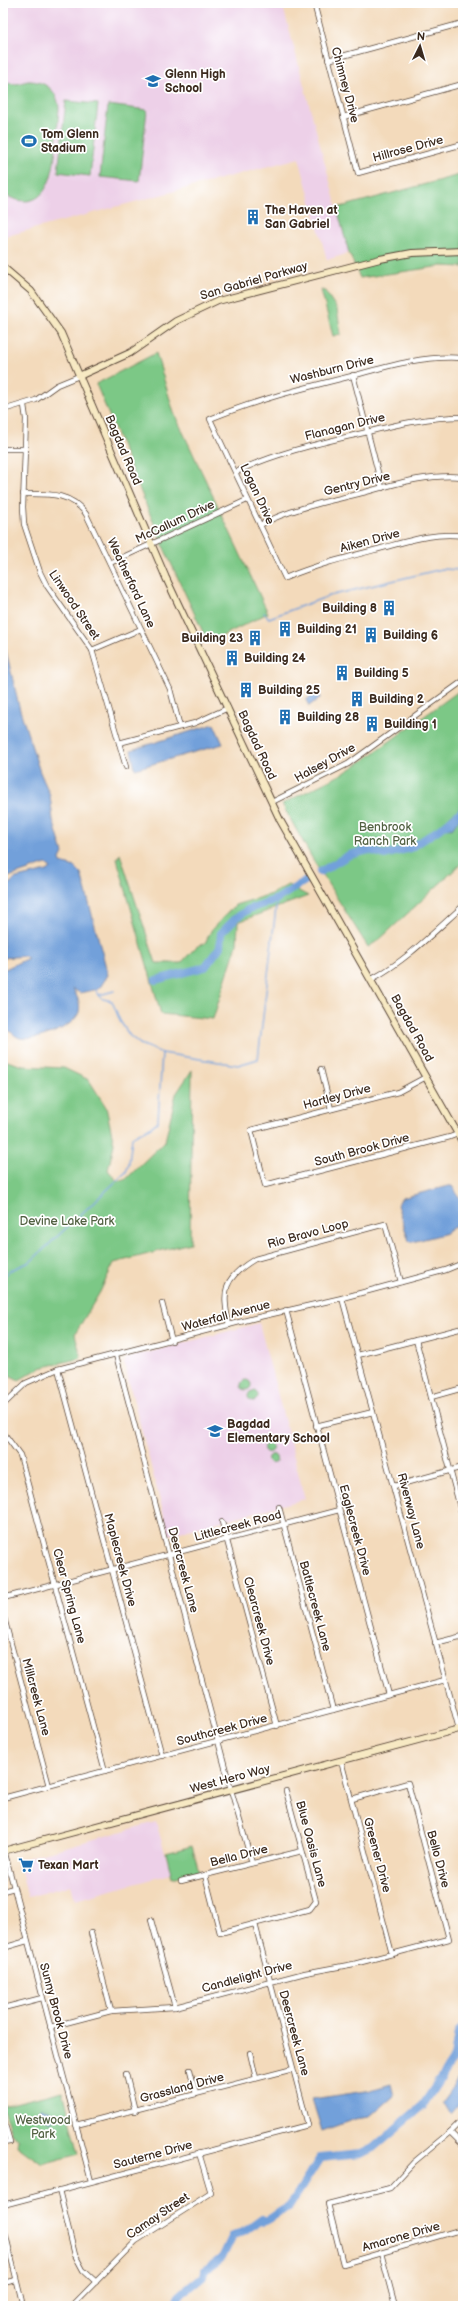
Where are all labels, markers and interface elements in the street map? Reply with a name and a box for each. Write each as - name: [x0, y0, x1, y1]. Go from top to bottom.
- north arrow: [400, 26, 440, 66]
- text: N: [416, 30, 426, 43]
- street label: Chimney Drive: [328, 46, 362, 124]
- place label: Glenn High School: [165, 67, 226, 96]
- school or university icon: Glenn High School: [144, 72, 162, 90]
- place label: Tom Glenn Stadium: [41, 127, 99, 156]
- sports icon: Tom Glenn Stadium: [20, 132, 38, 150]
- street label: Hillrose Drive: [371, 132, 445, 166]
- place label: The Haven at San Gabriel: [265, 203, 338, 232]
- building icon: The Haven at San Gabriel: [244, 208, 262, 226]
- street label: San Gabriel Parkway: [199, 258, 310, 304]
- street label: Washburn Drive: [289, 352, 375, 388]
- street label: Flanagan Drive: [303, 410, 387, 444]
- street label: Bagdad Road: [101, 413, 145, 487]
- street label: Logan Drive: [236, 461, 278, 527]
- street label: Gentry Drive: [322, 469, 392, 499]
- street label: McCallum Drive: [133, 497, 217, 547]
- street label: Aiken Drive: [339, 526, 401, 556]
- street label: Weatherford Lane: [104, 536, 158, 630]
- street label: Linwood Street: [45, 567, 103, 643]
- building icon: Building 8: [380, 599, 398, 617]
- place label: Building 8: [322, 601, 377, 616]
- building icon: Building 21: [276, 620, 294, 638]
- place label: Building 21: [297, 622, 357, 637]
- building icon: Building 6: [362, 626, 380, 644]
- place label: Building 6: [383, 628, 438, 643]
- building icon: Building 23: [246, 629, 264, 647]
- place label: Building 23: [181, 631, 243, 646]
- building icon: Building 24: [223, 649, 241, 667]
- place label: Building 24: [244, 651, 306, 666]
- building icon: Building 5: [333, 664, 351, 682]
- place label: Building 5: [354, 666, 409, 681]
- building icon: Building 25: [237, 681, 255, 699]
- place label: Building 25: [258, 683, 320, 698]
- building icon: Building 2: [348, 690, 366, 708]
- place label: Building 2: [369, 692, 425, 707]
- street label: Bagdad Road: [234, 708, 280, 782]
- building icon: Building 28: [276, 708, 294, 726]
- place label: Building 28: [297, 710, 359, 725]
- building icon: Building 1: [363, 715, 381, 733]
- place label: Building 1: [384, 717, 437, 732]
- street label: Halsey Drive: [292, 740, 358, 786]
- park label: Benbrook Ranch Park: [354, 820, 416, 849]
- street label: Bagdad Road: [387, 992, 437, 1064]
- street label: Hartley Drive: [302, 1081, 372, 1113]
- street label: South Brook Drive: [313, 1130, 411, 1170]
- park label: Devine Lake Park: [20, 1214, 115, 1229]
- street label: Rio Bravo Loop: [266, 1216, 350, 1252]
- street label: Waterfall Avenue: [180, 1297, 272, 1335]
- place label: Bagdad Elementary School: [227, 1417, 330, 1446]
- school or university icon: Bagdad Elementary School: [206, 1422, 224, 1440]
- street label: Riverway Lane: [394, 1471, 428, 1551]
- street label: Eaglecreek Drive: [336, 1483, 374, 1577]
- street label: Littlecreek Road: [193, 1507, 283, 1545]
- street label: Maplecreek Drive: [100, 1512, 140, 1608]
- street label: Deercreek Lane: [164, 1526, 202, 1614]
- street label: Clear Spring Lane: [49, 1547, 89, 1645]
- street label: Battlecreek Lane: [296, 1559, 334, 1653]
- street label: Clearcreek Drive: [240, 1575, 278, 1667]
- street label: Millcreek Lane: [18, 1657, 54, 1737]
- street label: Southcreek Drive: [175, 1711, 269, 1749]
- street label: West Hero Way: [188, 1761, 272, 1797]
- street label: Blue Oasis Lane: [292, 1799, 330, 1889]
- street label: Greener Drive: [360, 1816, 394, 1894]
- street label: Bello Drive: [423, 1829, 453, 1889]
- street label: Bella Drive: [209, 1842, 269, 1870]
- supermarket icon: Texan Mart: [17, 1856, 35, 1874]
- place label: Texan Mart: [38, 1858, 98, 1873]
- street label: Candlelight Drive: [200, 1958, 294, 1996]
- street label: Sunny Brook Drive: [36, 1961, 76, 2061]
- street label: Deercreek Lane: [275, 1989, 313, 2077]
- street label: Grassland Drive: [138, 2070, 226, 2106]
- park label: Westwood Park: [15, 2113, 71, 2142]
- street label: Sauterne Drive: [112, 2137, 194, 2173]
- street label: Camay Street: [124, 2189, 193, 2243]
- street label: Amarone Drive: [360, 2219, 442, 2255]

